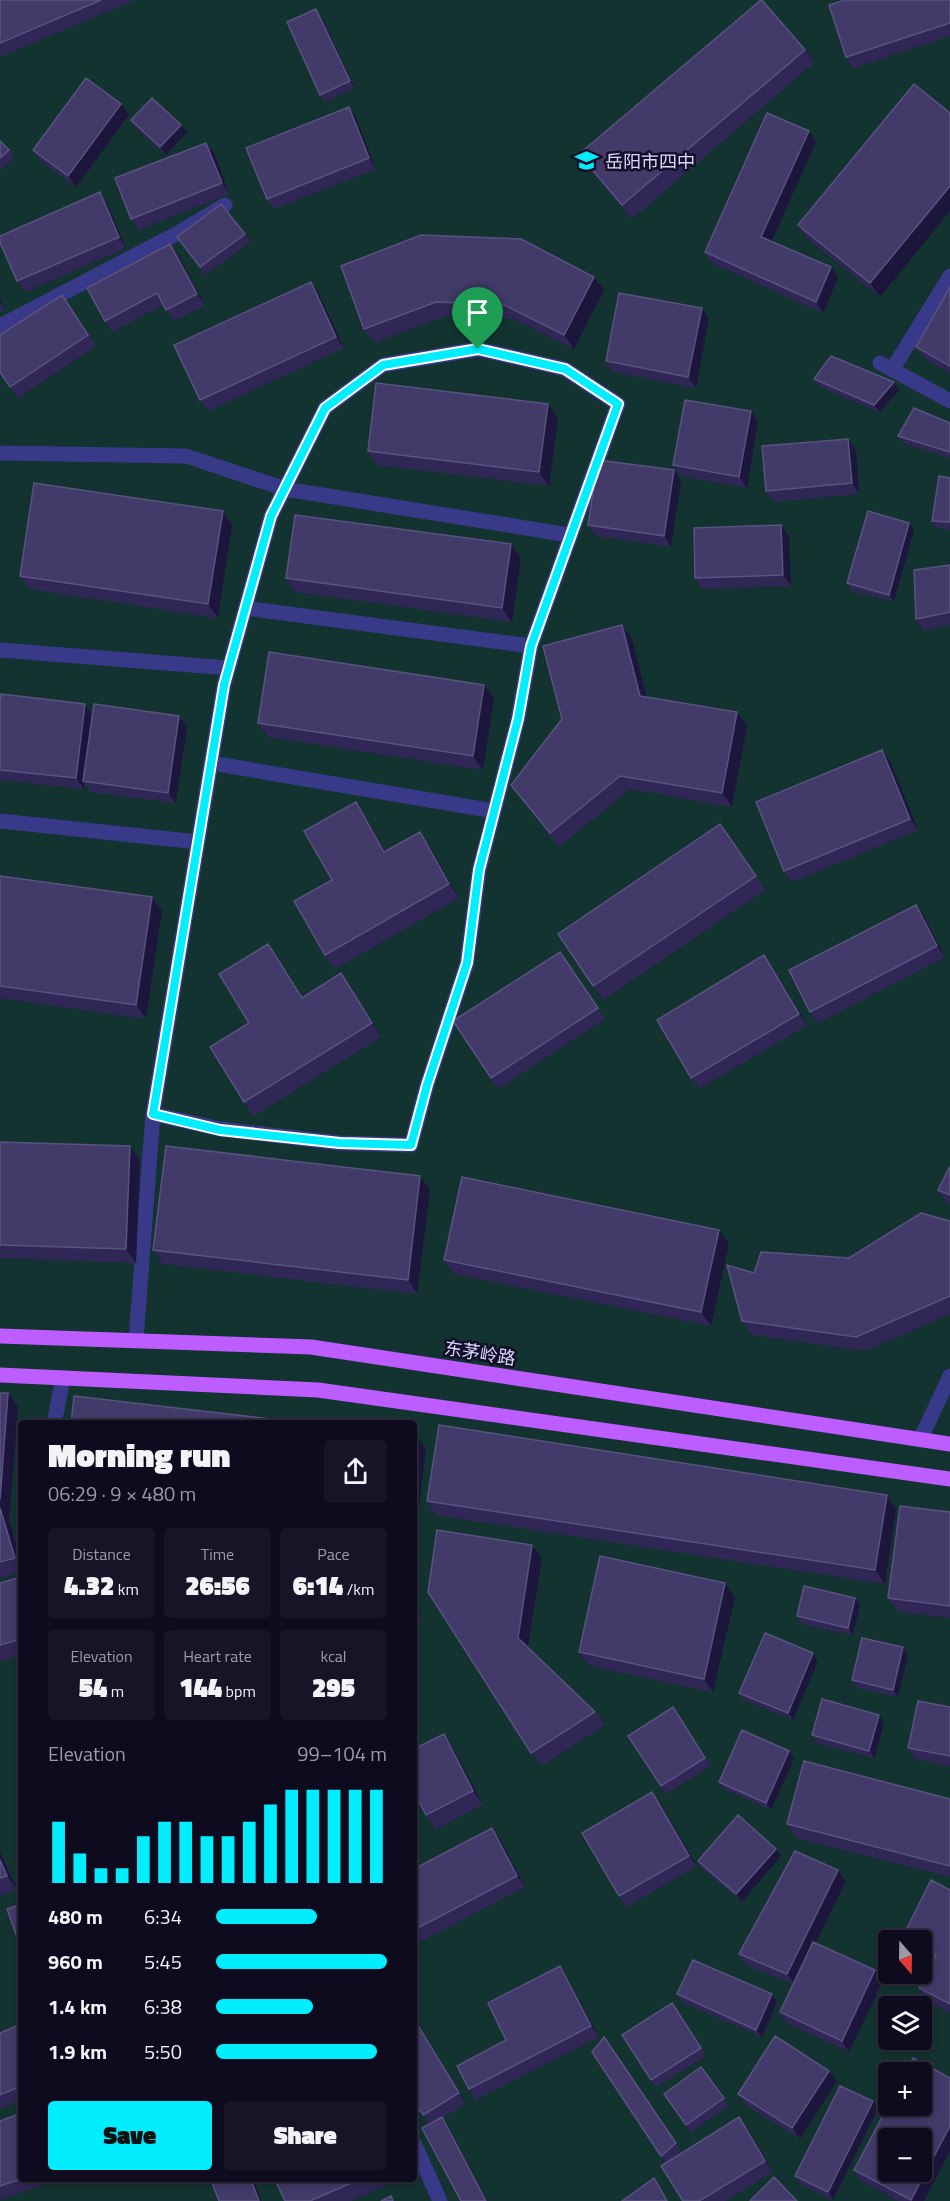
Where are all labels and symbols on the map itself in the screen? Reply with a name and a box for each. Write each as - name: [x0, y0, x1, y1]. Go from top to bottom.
- school or university icon: 岳阳市四中: [574, 148, 600, 174]
- place label: 岳阳市四中: [605, 148, 695, 175]
- pin: [452, 287, 503, 349]
- street label: 东茅岭路: [442, 1334, 518, 1372]
- north arrow: [878, 1930, 932, 1984]

